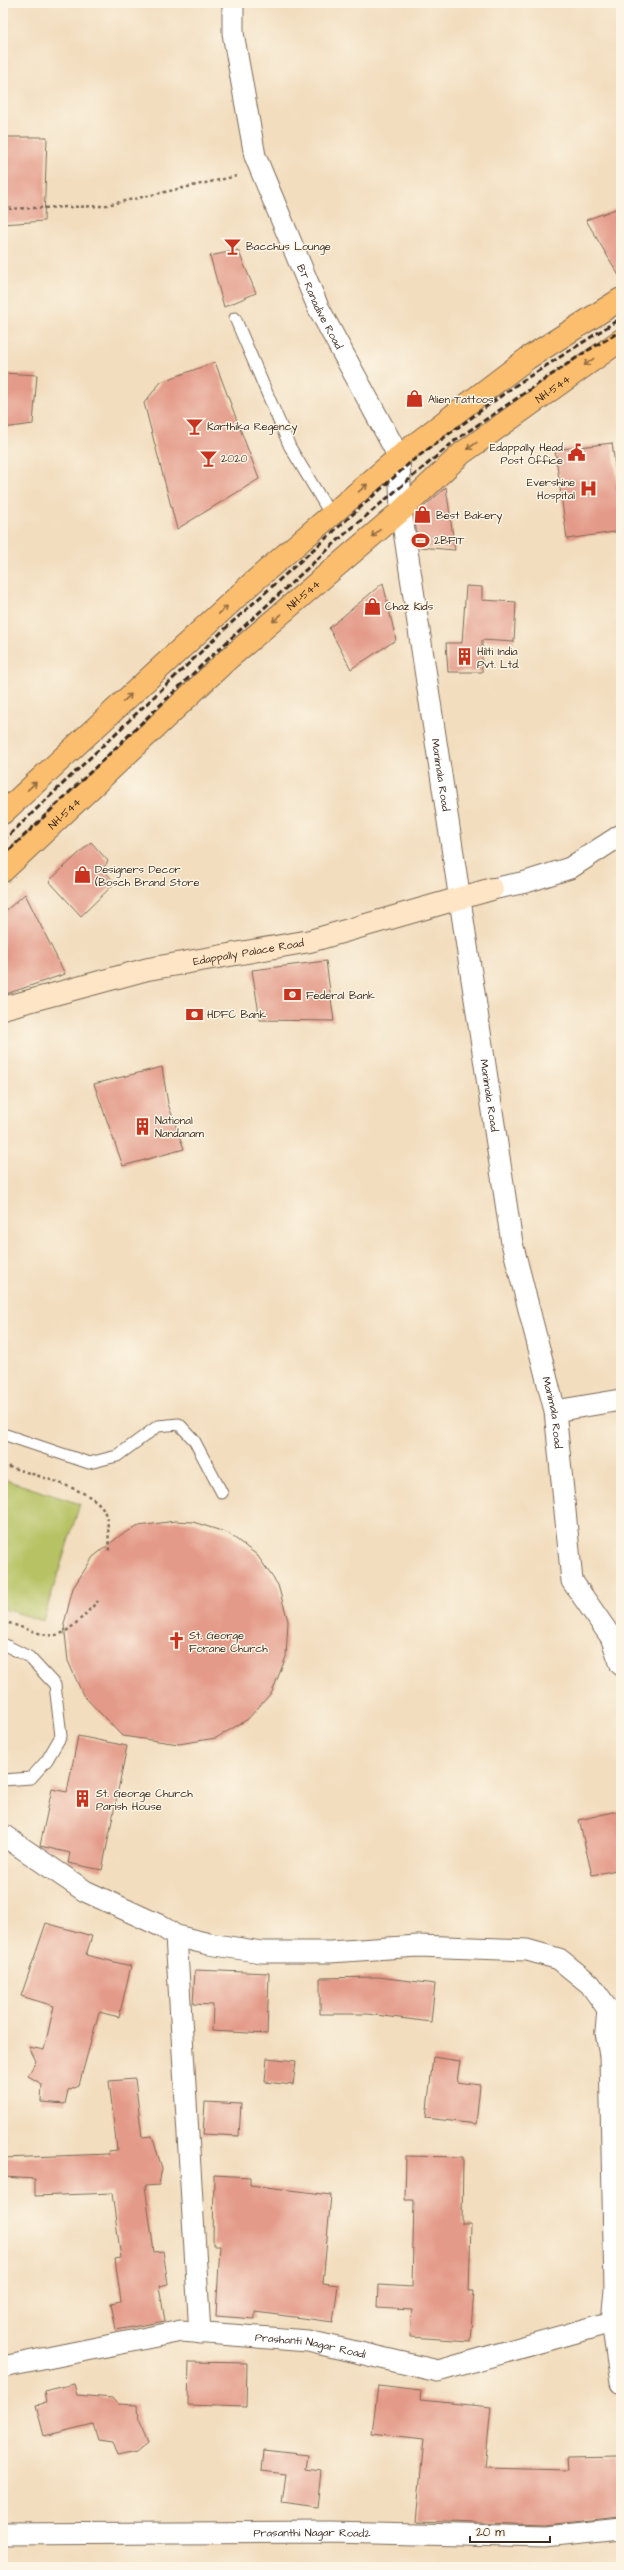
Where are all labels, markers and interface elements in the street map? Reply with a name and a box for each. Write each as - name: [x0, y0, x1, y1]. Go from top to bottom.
- bar icon: Bacchus Lounge: [223, 236, 243, 256]
- place label: Bacchus Lounge: [246, 239, 331, 255]
- street label: BT Ranadive Road: [293, 262, 346, 352]
- one-way arrow: [584, 358, 595, 366]
- street label: NH-544: [532, 371, 574, 407]
- shop icon: Alien Tattoos: [405, 389, 425, 409]
- place label: Alien Tattoos: [428, 392, 494, 407]
- bar icon: Karthika Regency: [184, 416, 204, 436]
- place label: Karthika Regency: [207, 419, 298, 435]
- place label: Edappally Head Post Office: [490, 440, 563, 468]
- one-way arrow: [467, 442, 478, 450]
- public building icon: Edappally Head Post Office: [566, 443, 586, 463]
- bar icon: 2020: [198, 448, 218, 468]
- place label: 2020: [221, 451, 248, 466]
- place label: Evershine Hospital: [527, 475, 575, 503]
- hospital icon: Evershine Hospital: [578, 478, 598, 498]
- one-way arrow: [357, 483, 368, 492]
- shop icon: Best Bakery: [413, 505, 433, 525]
- place label: Best Bakery: [436, 508, 502, 524]
- one-way arrow: [370, 528, 381, 537]
- sports icon: 2BFIT: [411, 530, 431, 550]
- place label: 2BFIT: [434, 533, 464, 548]
- street label: NH-544: [283, 576, 324, 614]
- shop icon: Chaz Kids: [362, 596, 382, 616]
- place label: Chaz Kids: [385, 599, 434, 614]
- one-way arrow: [217, 606, 227, 615]
- one-way arrow: [272, 613, 282, 622]
- place label: Hilti India Pvt. Ltd.: [477, 644, 520, 672]
- building icon: Hilti India Pvt. Ltd.: [454, 647, 474, 667]
- one-way arrow: [122, 693, 132, 703]
- street label: Manimala Road: [428, 738, 453, 813]
- one-way arrow: [26, 782, 37, 791]
- street label: NH-544: [45, 794, 84, 833]
- place label: Designers Decor (Bosch Brand Store: [95, 862, 199, 890]
- shop icon: Designers Decor (Bosch Brand Store: [72, 865, 92, 885]
- street label: Edappally Palace Road: [192, 935, 305, 969]
- bank icon: Federal Bank: [283, 985, 303, 1005]
- place label: Federal Bank: [306, 988, 375, 1003]
- bank icon: HDFC Bank: [184, 1004, 204, 1024]
- place label: HDFC Bank: [207, 1007, 267, 1022]
- street label: Manimala Road: [476, 1058, 502, 1133]
- place label: National Nandanam: [155, 1113, 204, 1141]
- building icon: National Nandanam: [132, 1116, 152, 1136]
- street label: Manimala Road: [538, 1375, 566, 1450]
- place label: St. George Forane Church: [189, 1628, 268, 1656]
- church icon: St. George Forane Church: [166, 1631, 186, 1651]
- place label: St. George Church Parish House: [96, 1786, 193, 1814]
- building icon: St. George Church Parish House: [73, 1789, 93, 1809]
- street label: Prashanti Nagar Road1: [254, 2330, 368, 2362]
- scale bar: [470, 2518, 550, 2544]
- text: 20 m: [476, 2524, 505, 2541]
- street label: Prasanthi Nagar Road2: [253, 2525, 371, 2541]

